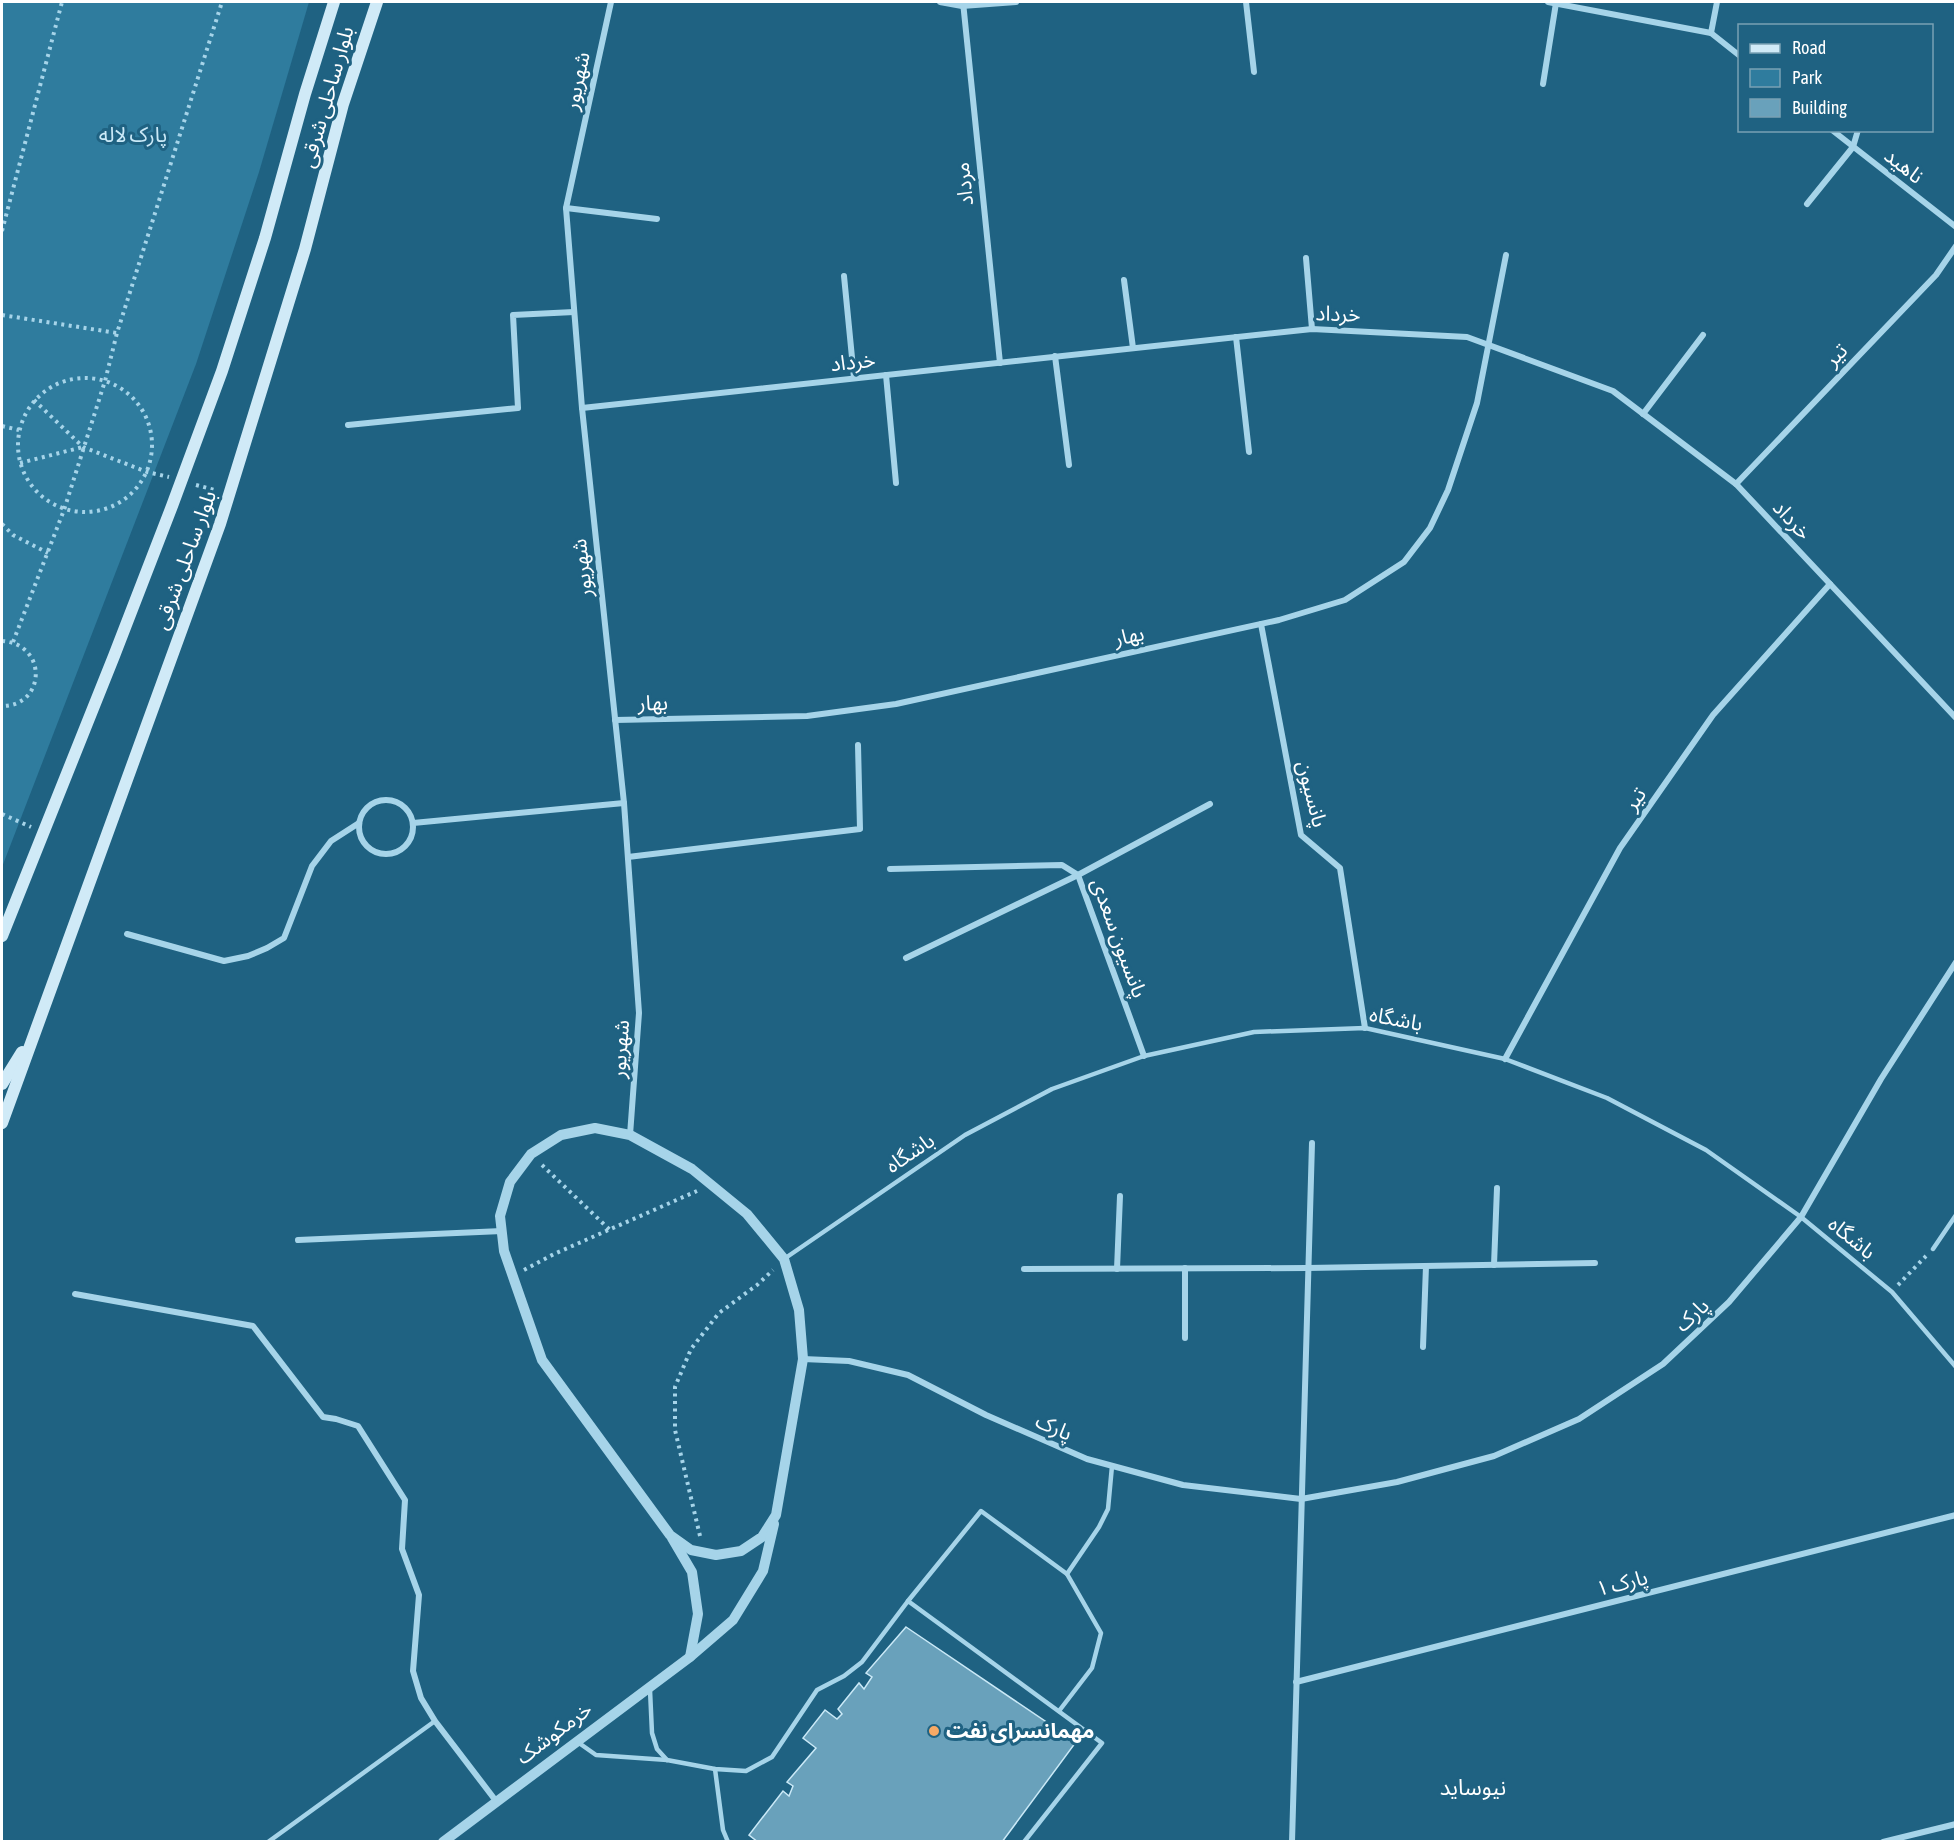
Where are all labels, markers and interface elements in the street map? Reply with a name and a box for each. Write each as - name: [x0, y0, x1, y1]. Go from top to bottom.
- street label: بلوار ساحلی شرقی: [294, 23, 359, 170]
- legend: [1738, 24, 1933, 132]
- text: Road: [1792, 37, 1826, 58]
- street label: شهریور: [558, 50, 595, 113]
- text: Park: [1792, 67, 1822, 88]
- text: Building: [1792, 97, 1847, 118]
- park label: پارک لاله: [99, 122, 167, 148]
- street label: ناهید: [1880, 143, 1929, 188]
- street label: مرداد: [949, 161, 978, 207]
- street label: خرداد: [1315, 300, 1361, 327]
- street label: تیر: [1818, 338, 1852, 372]
- street label: خرداد: [829, 347, 877, 376]
- street label: بلوار ساحلی شرقی: [148, 487, 221, 633]
- street label: خرداد: [1768, 495, 1817, 545]
- street label: شهریور: [566, 538, 597, 600]
- street label: بهار: [1111, 620, 1146, 651]
- street label: بهار: [637, 690, 668, 715]
- street label: پانسیون: [1291, 758, 1333, 830]
- street label: تیر: [1617, 782, 1651, 816]
- street label: پانسیون سعدی: [1085, 875, 1153, 1001]
- street label: باشگاه: [1368, 1001, 1425, 1035]
- street label: شهریور: [605, 1019, 634, 1080]
- street label: باشگاه: [881, 1127, 938, 1177]
- street label: باشگاه: [1824, 1211, 1881, 1263]
- street label: پارک: [1669, 1293, 1715, 1337]
- street label: پارک: [1031, 1407, 1077, 1447]
- street label: پارک ۱: [1593, 1564, 1651, 1602]
- street label: خرمکوشک: [511, 1696, 597, 1769]
- place label: مهمانسرای نفت: [946, 1718, 1095, 1743]
- marker: مهمانسرای نفت: [927, 1724, 941, 1738]
- district label: نیوساید: [1440, 1774, 1506, 1800]

